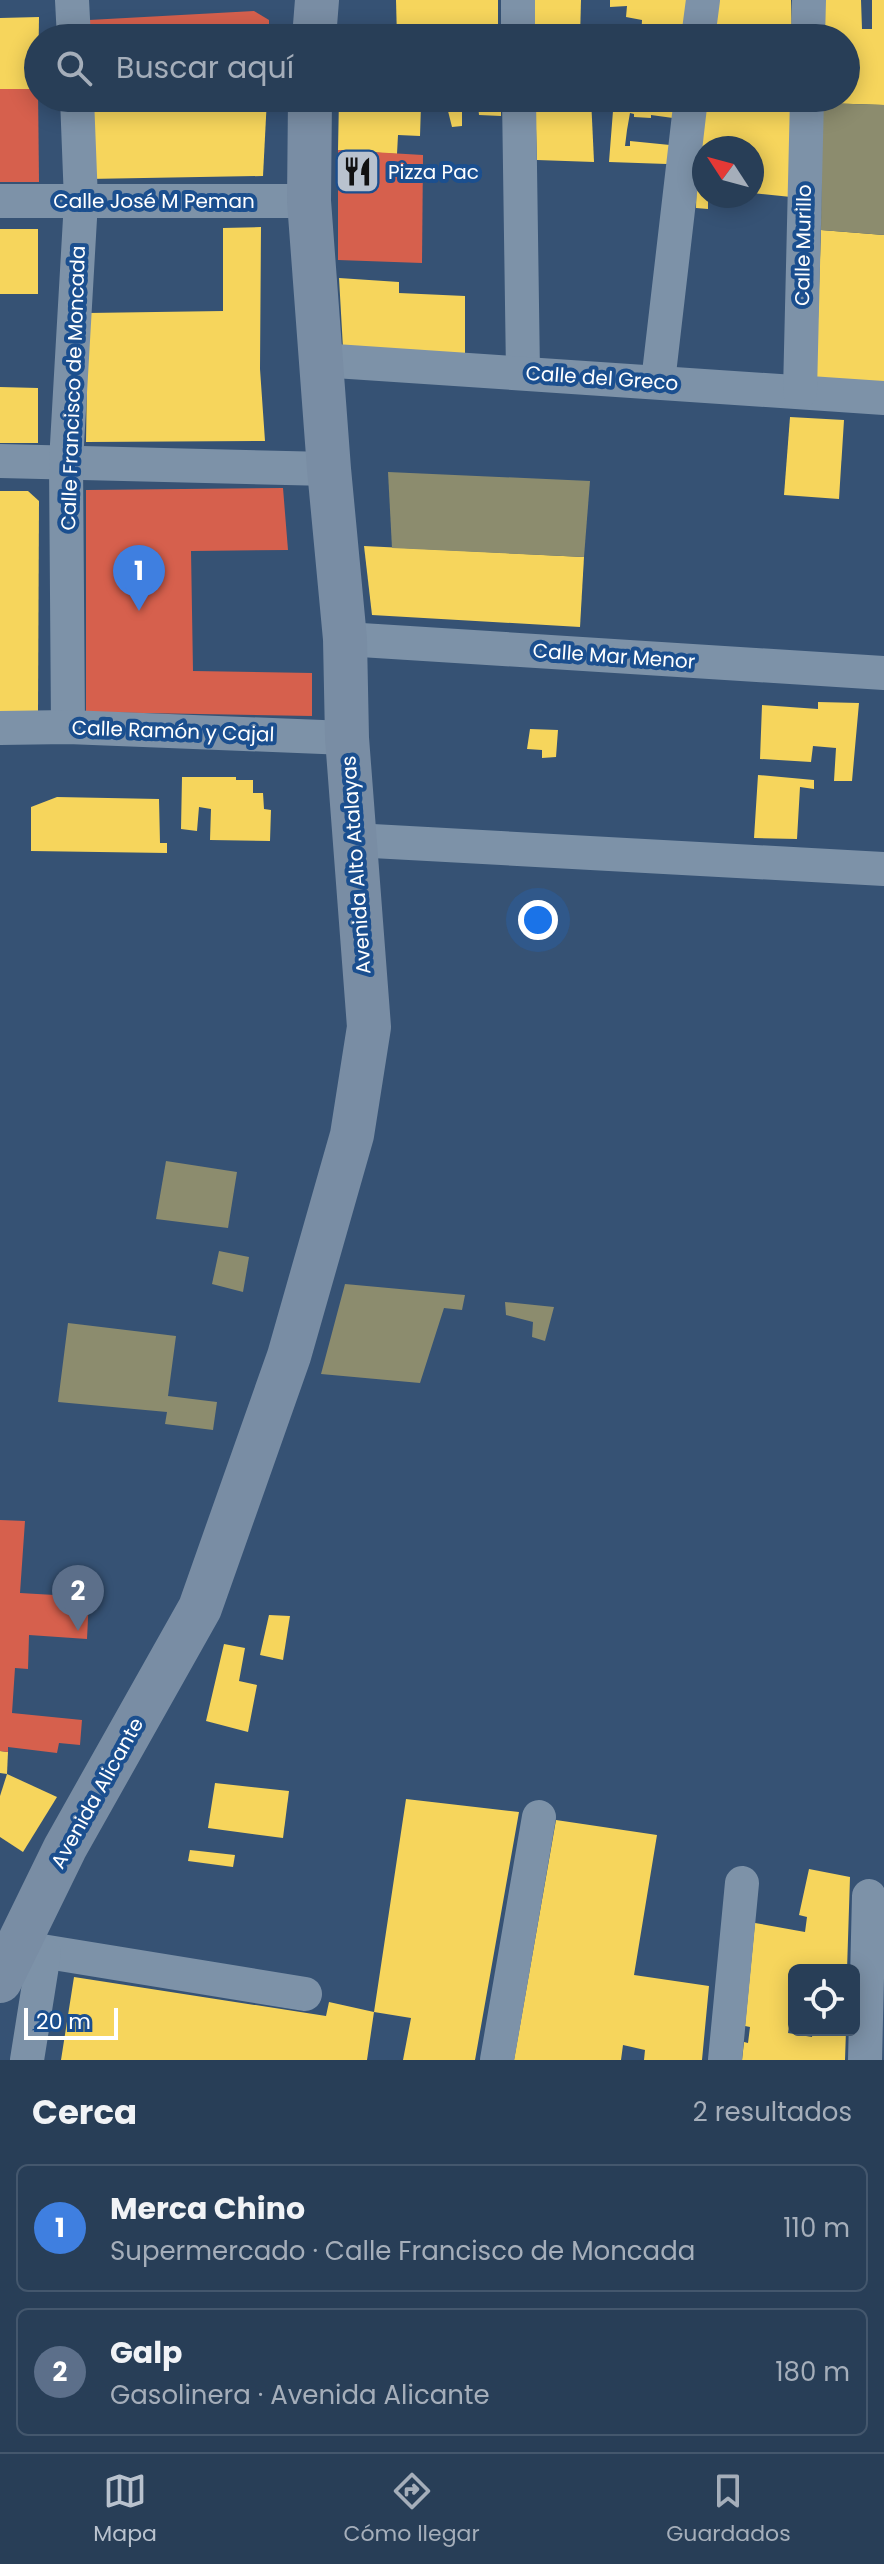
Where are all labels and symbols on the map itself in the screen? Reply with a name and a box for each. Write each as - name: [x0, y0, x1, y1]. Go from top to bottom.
- north arrow: [692, 136, 764, 208]
- restaurant icon: Pizza Pac: [333, 148, 381, 196]
- place label: Pizza Pac: [388, 158, 479, 186]
- street label: Calle Murillo: [788, 184, 818, 306]
- street label: Calle José M Peman: [53, 187, 255, 215]
- street label: Calle Francisco de Moncada: [54, 245, 92, 531]
- street label: Calle del Greco: [525, 359, 679, 397]
- pin: 1: [113, 545, 165, 611]
- street label: Calle Mar Menor: [532, 636, 696, 676]
- street label: Calle Ramón y Cajal: [71, 713, 275, 749]
- street label: Avenida Alto Atalayas: [334, 755, 378, 975]
- your location: [518, 900, 558, 940]
- pin: 2: [52, 1565, 104, 1631]
- street label: Avenida Alicante: [44, 1712, 150, 1874]
- scale bar: [24, 2004, 118, 2040]

